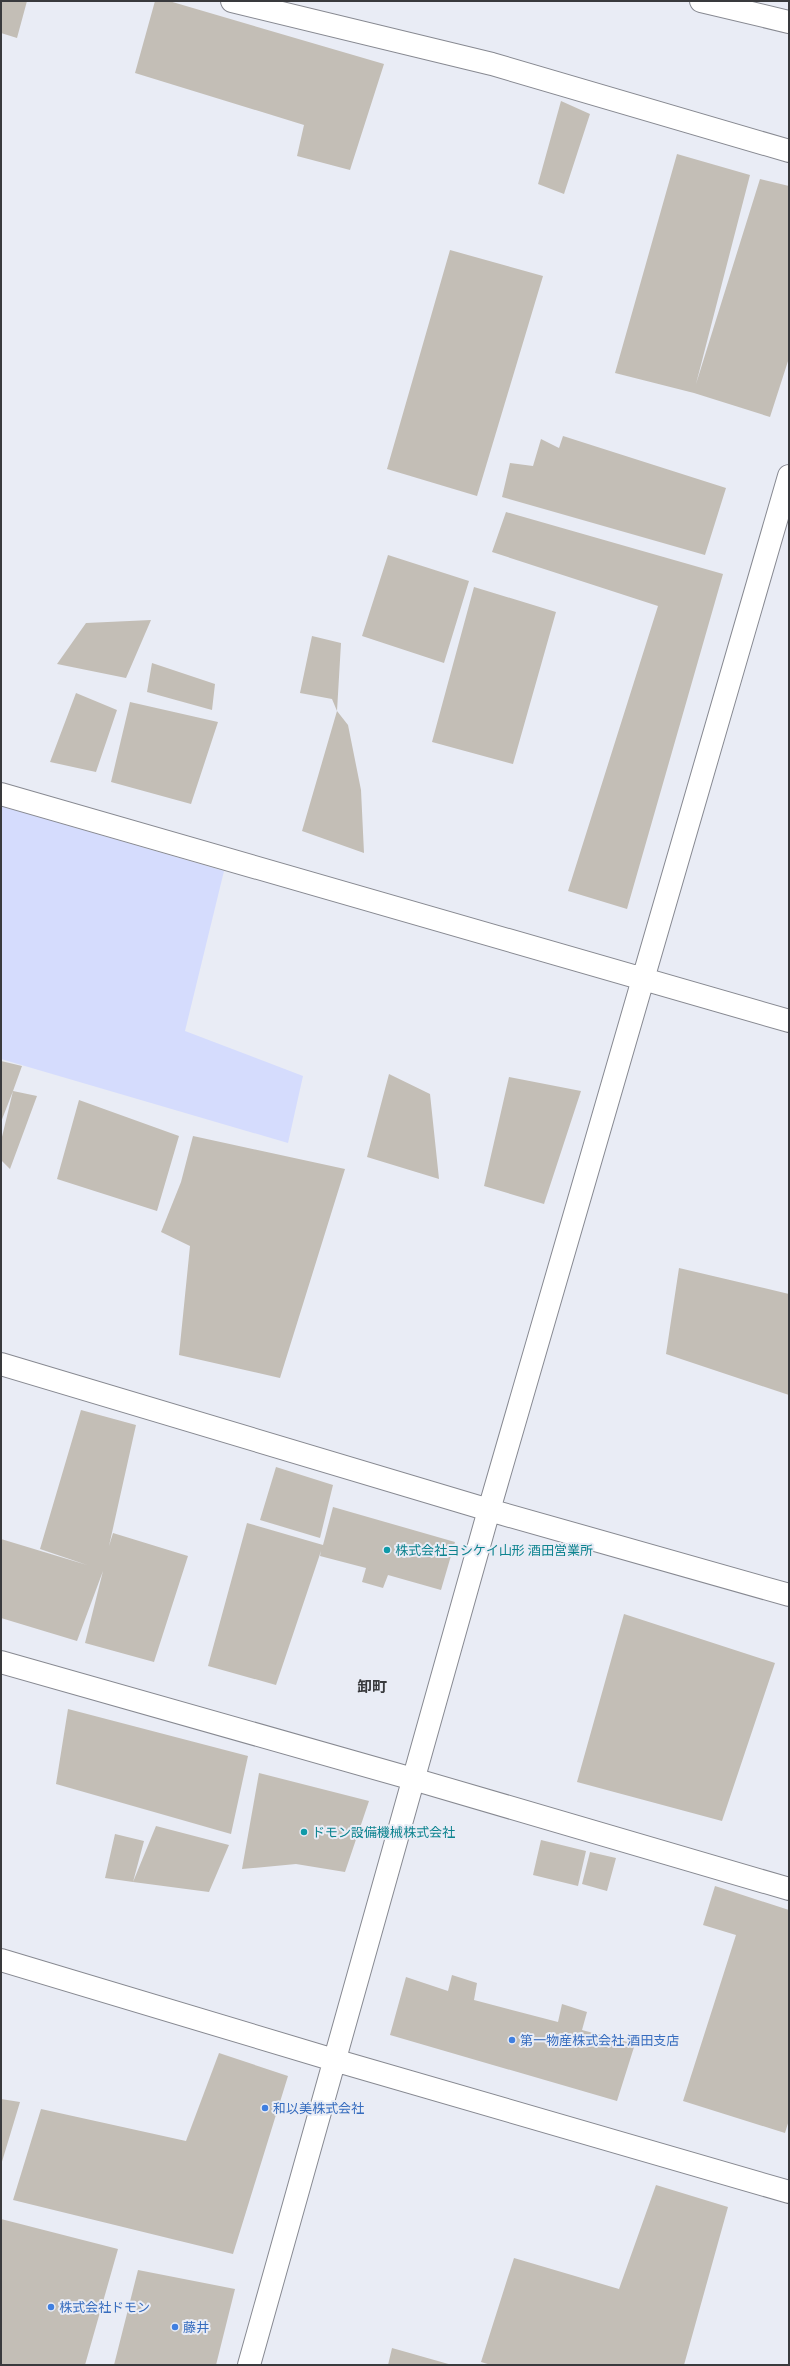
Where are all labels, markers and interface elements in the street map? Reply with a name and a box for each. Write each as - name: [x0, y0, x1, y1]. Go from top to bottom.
- place label: 株式会社ヨシケイ山形 酒田営業所: [395, 1541, 593, 1559]
- marker: 株式会社ヨシケイ山形 酒田営業所: [382, 1545, 392, 1555]
- district label: 卸町: [357, 1676, 387, 1696]
- place label: ドモン設備機械株式会社: [312, 1823, 455, 1841]
- marker: ドモン設備機械株式会社: [299, 1827, 309, 1837]
- place label: 第一物産株式会社 酒田支店: [520, 2031, 679, 2049]
- marker: 第一物産株式会社 酒田支店: [507, 2035, 517, 2045]
- place label: 和以美株式会社: [273, 2099, 364, 2117]
- marker: 和以美株式会社: [260, 2103, 270, 2113]
- place label: 株式会社ドモン: [59, 2298, 150, 2316]
- marker: 株式会社ドモン: [46, 2302, 56, 2312]
- place label: 藤井: [183, 2318, 209, 2336]
- marker: 藤井: [170, 2322, 180, 2332]

